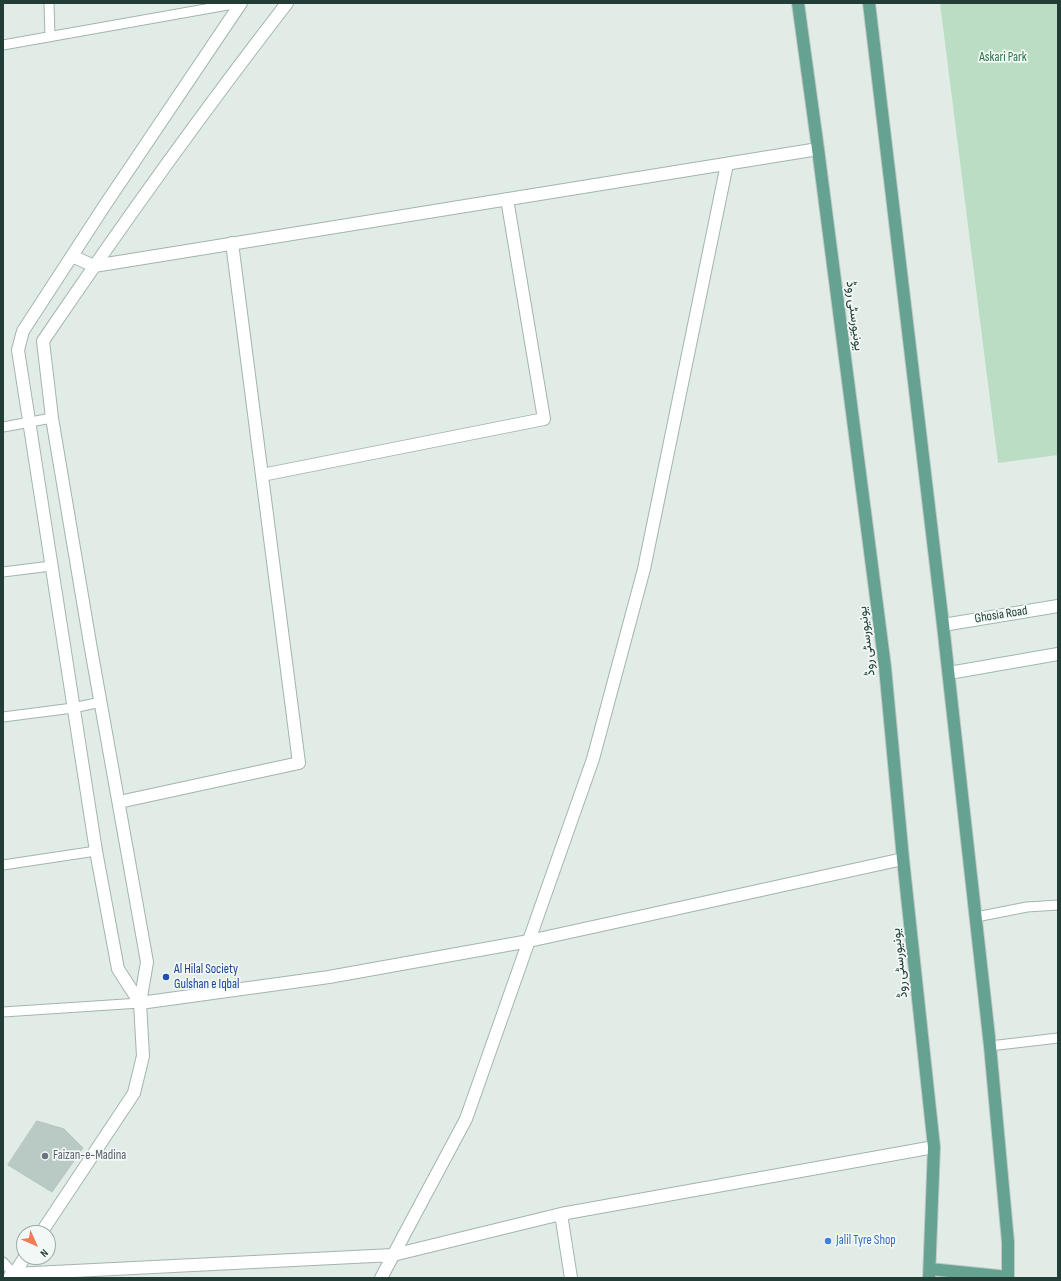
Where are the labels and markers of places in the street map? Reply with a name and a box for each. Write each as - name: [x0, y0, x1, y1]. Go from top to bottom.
- place label: Al Hilal Society Gulshan e Iqbal: [174, 962, 239, 993]
- marker: Al Hilal Society Gulshan e Iqbal: [161, 972, 171, 982]
- place label: Faizan-e-Madina: [53, 1148, 126, 1164]
- marker: Faizan-e-Madina: [40, 1151, 50, 1161]
- place label: Jalil Tyre Shop: [836, 1233, 896, 1249]
- marker: Jalil Tyre Shop: [823, 1236, 833, 1246]

